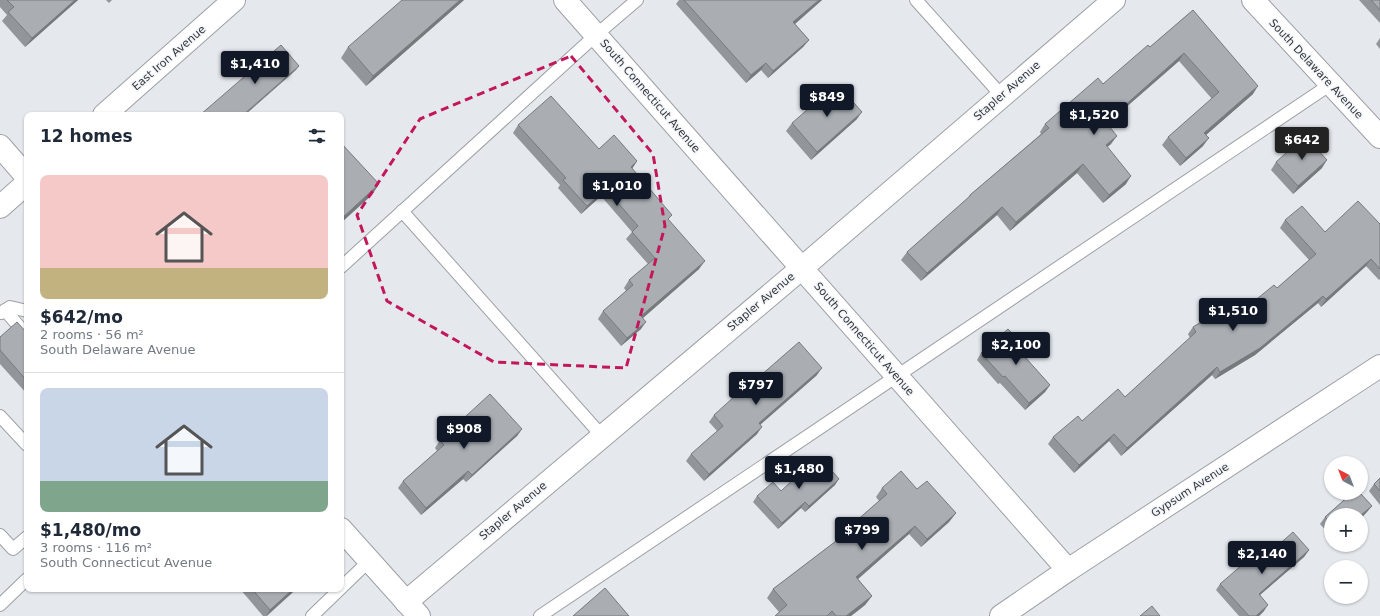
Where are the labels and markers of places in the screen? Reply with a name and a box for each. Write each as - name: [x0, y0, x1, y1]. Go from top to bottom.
- pin: $1,410: [222, 51, 288, 85]
- pin: $849: [803, 84, 851, 118]
- pin: $1,520: [1061, 102, 1127, 136]
- pin: $642: [1278, 127, 1326, 161]
- pin: $1,010: [584, 173, 650, 207]
- pin: $1,510: [1200, 298, 1266, 332]
- pin: $2,100: [983, 332, 1049, 366]
- pin: $797: [732, 372, 780, 406]
- pin: $908: [440, 416, 488, 450]
- pin: $1,480: [766, 456, 832, 490]
- pin: $799: [838, 517, 886, 551]
- pin: $2,140: [1229, 541, 1295, 575]

